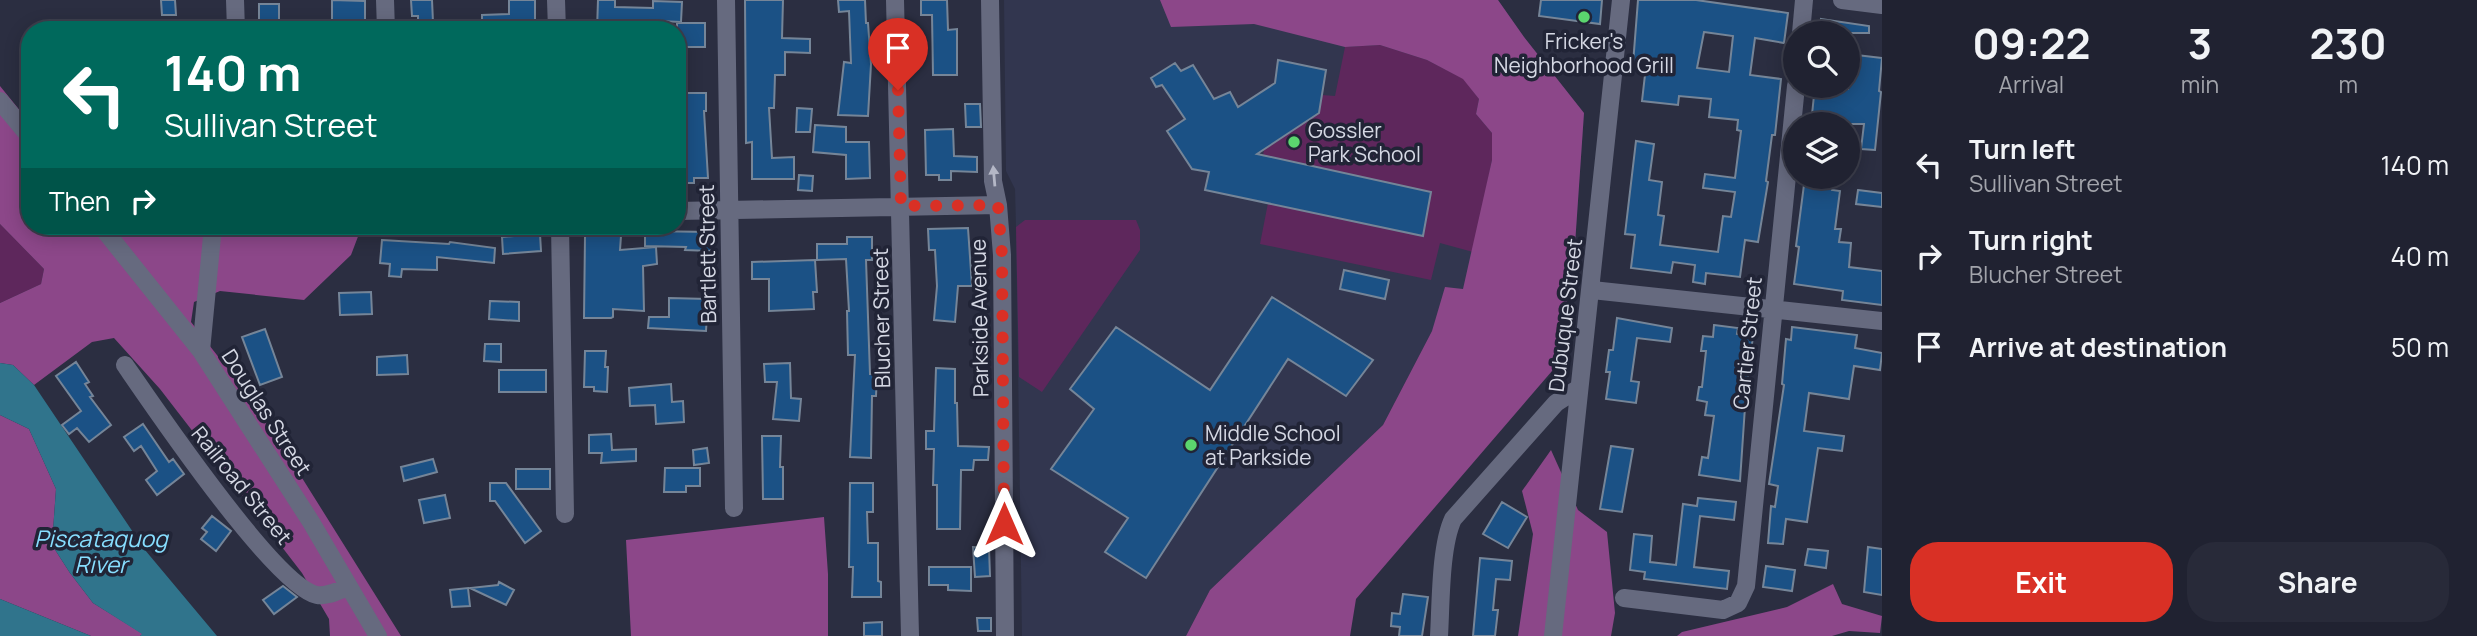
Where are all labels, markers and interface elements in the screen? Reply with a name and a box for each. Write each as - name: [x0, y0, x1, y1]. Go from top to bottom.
- marker: Fricker's Neighborhood Grill: [1576, 9, 1592, 25]
- text: 09:22: [1972, 14, 2090, 72]
- text: 3: [2188, 14, 2212, 72]
- text: 230: [2310, 14, 2387, 72]
- pin: [868, 18, 928, 90]
- map controls: [1783, 21, 1860, 189]
- button: search: [1783, 21, 1860, 98]
- place label: Fricker's Neighborhood Grill: [1494, 27, 1674, 79]
- icon: arrive: [879, 29, 917, 67]
- text: 140 m: [164, 39, 301, 106]
- icon: left: [49, 49, 140, 140]
- text: Arrival: [1999, 68, 2064, 100]
- text: min: [2181, 68, 2219, 100]
- text: m: [2338, 68, 2358, 100]
- text: Sullivan Street: [164, 103, 378, 147]
- button: layers: [1783, 112, 1860, 189]
- place label: Gossler Park School: [1308, 116, 1421, 168]
- text: Turn left: [1969, 131, 2076, 167]
- marker: Gossler Park School: [1286, 134, 1302, 150]
- icon: left: [1910, 146, 1948, 184]
- text: 140 m: [2380, 147, 2449, 183]
- one-way arrow: [988, 165, 999, 187]
- text: Sullivan Street: [1969, 167, 2123, 199]
- icon: right: [124, 182, 162, 220]
- text: Then: [49, 183, 110, 219]
- street label: Bartlett Street: [692, 184, 722, 324]
- text: Turn right: [1969, 222, 2093, 258]
- street label: Dubuque Street: [1542, 237, 1588, 393]
- icon: right: [1910, 237, 1948, 275]
- text: 40 m: [2391, 238, 2449, 274]
- street label: Parkside Avenue: [964, 239, 994, 397]
- street label: Blucher Street: [866, 248, 896, 388]
- text: Blucher Street: [1969, 258, 2122, 290]
- street label: Cartier Street: [1726, 275, 1768, 411]
- icon: arrive: [1910, 328, 1948, 366]
- text: Arrive at destination: [1969, 329, 2227, 365]
- text: 50 m: [2391, 329, 2449, 365]
- street label: Douglas Street: [216, 344, 318, 480]
- place label: Middle School at Parkside: [1205, 419, 1341, 471]
- street label: Railroad Street: [186, 420, 298, 550]
- marker: Middle School at Parkside: [1183, 437, 1199, 453]
- position arrow: [967, 487, 1041, 561]
- water label: Piscataquog River: [34, 522, 170, 580]
- button: Exit: [1910, 542, 2173, 622]
- button: Share: [2187, 542, 2449, 622]

